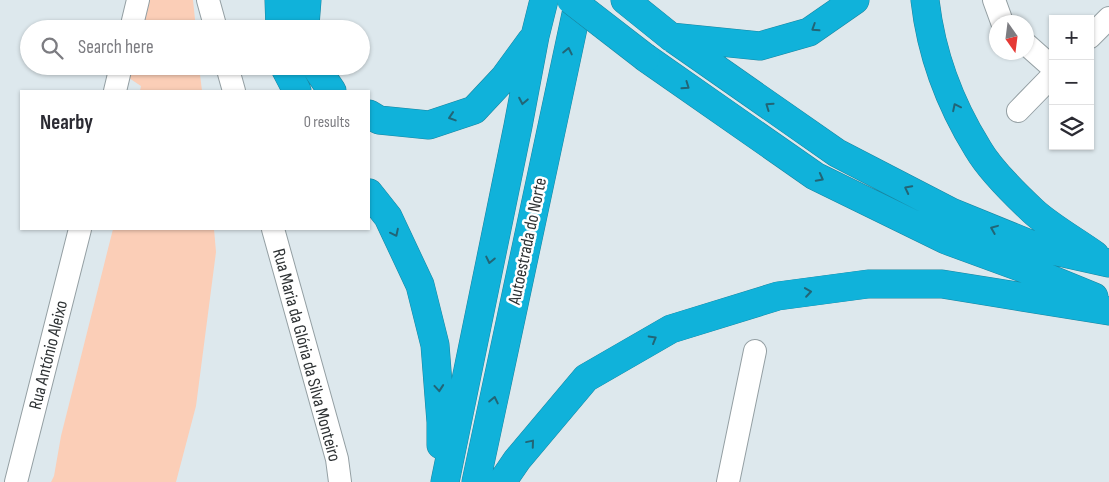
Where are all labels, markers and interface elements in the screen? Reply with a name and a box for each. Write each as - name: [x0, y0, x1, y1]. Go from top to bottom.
- north arrow: [989, 15, 1034, 60]
- map controls: [1049, 15, 1094, 150]
- button: +: [1049, 15, 1094, 60]
- search box: [20, 20, 370, 75]
- one-way arrow: [811, 21, 820, 31]
- icon: search: [38, 34, 66, 62]
- text: Search here: [78, 36, 154, 59]
- one-way arrow: [562, 47, 572, 55]
- button: −: [1049, 60, 1094, 105]
- one-way arrow: [680, 80, 690, 89]
- one-way arrow: [518, 97, 528, 106]
- one-way arrow: [765, 103, 775, 112]
- one-way arrow: [952, 103, 962, 112]
- button: layers: [1049, 105, 1094, 150]
- text: Nearby: [40, 110, 93, 135]
- one-way arrow: [448, 111, 457, 121]
- text: 0 results: [304, 113, 350, 132]
- one-way arrow: [814, 172, 823, 182]
- street label: Autoestrada do Norte: [504, 176, 551, 307]
- one-way arrow: [904, 185, 913, 195]
- one-way arrow: [990, 225, 999, 235]
- one-way arrow: [389, 228, 400, 237]
- street label: Rua Maria da Glória da Silva Monteiro: [268, 246, 345, 464]
- one-way arrow: [486, 256, 496, 265]
- one-way arrow: [804, 287, 812, 298]
- street label: Rua António Aleixo: [25, 298, 72, 412]
- one-way arrow: [647, 336, 656, 346]
- one-way arrow: [433, 384, 444, 392]
- one-way arrow: [488, 396, 498, 404]
- one-way arrow: [525, 440, 533, 449]

